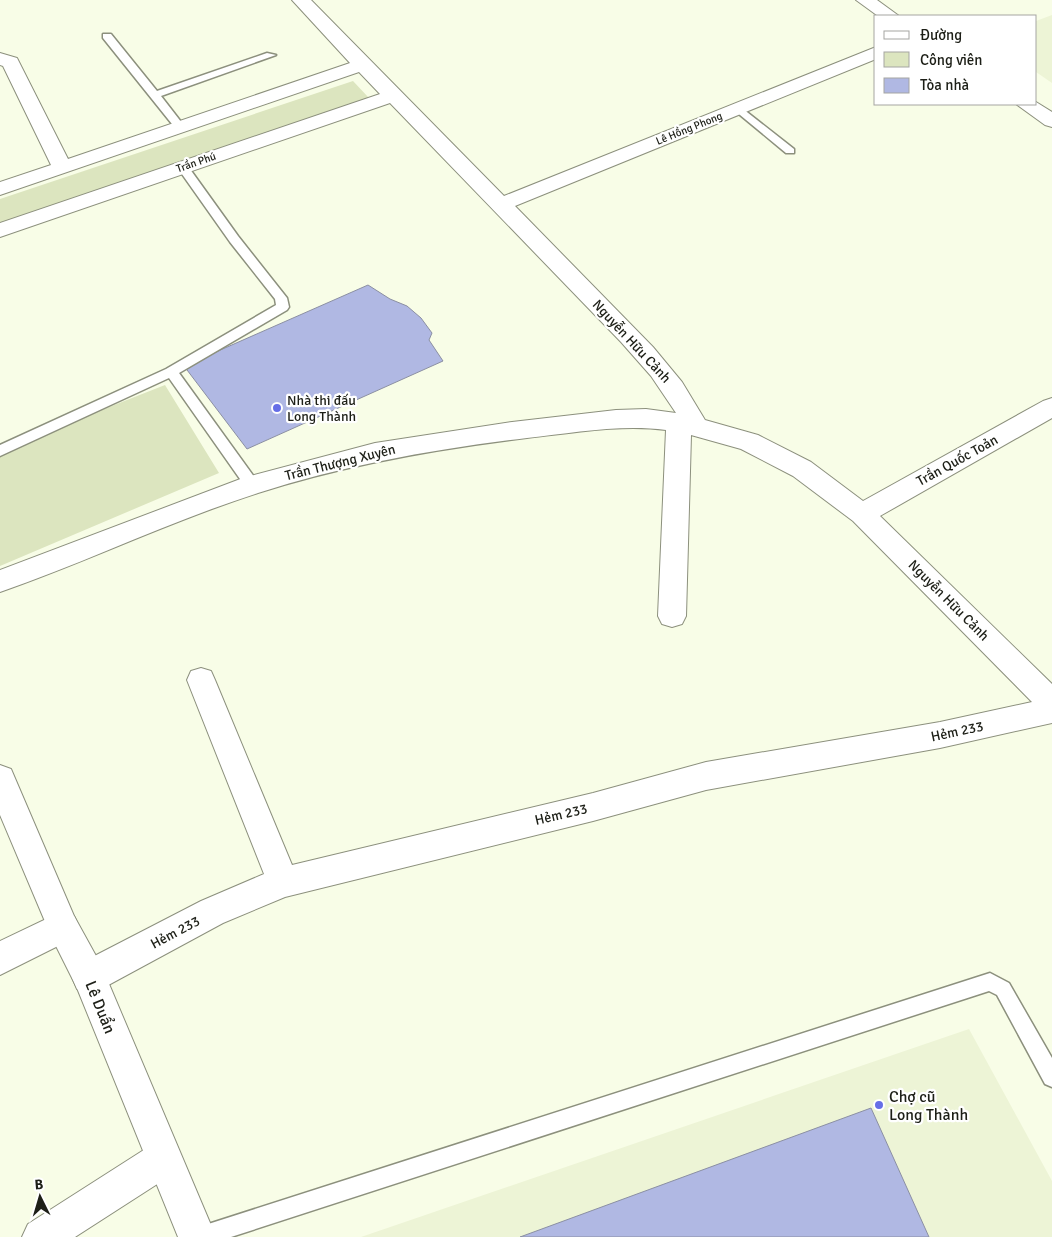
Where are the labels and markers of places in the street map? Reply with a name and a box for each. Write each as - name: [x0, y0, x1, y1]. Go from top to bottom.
- place label: Nhà thi đấu Long Thành: [287, 392, 356, 425]
- marker: Nhà thi đấu Long Thành: [271, 402, 283, 414]
- place label: Chợ cũ Long Thành: [889, 1087, 968, 1125]
- marker: Chợ cũ Long Thành: [873, 1099, 885, 1111]

